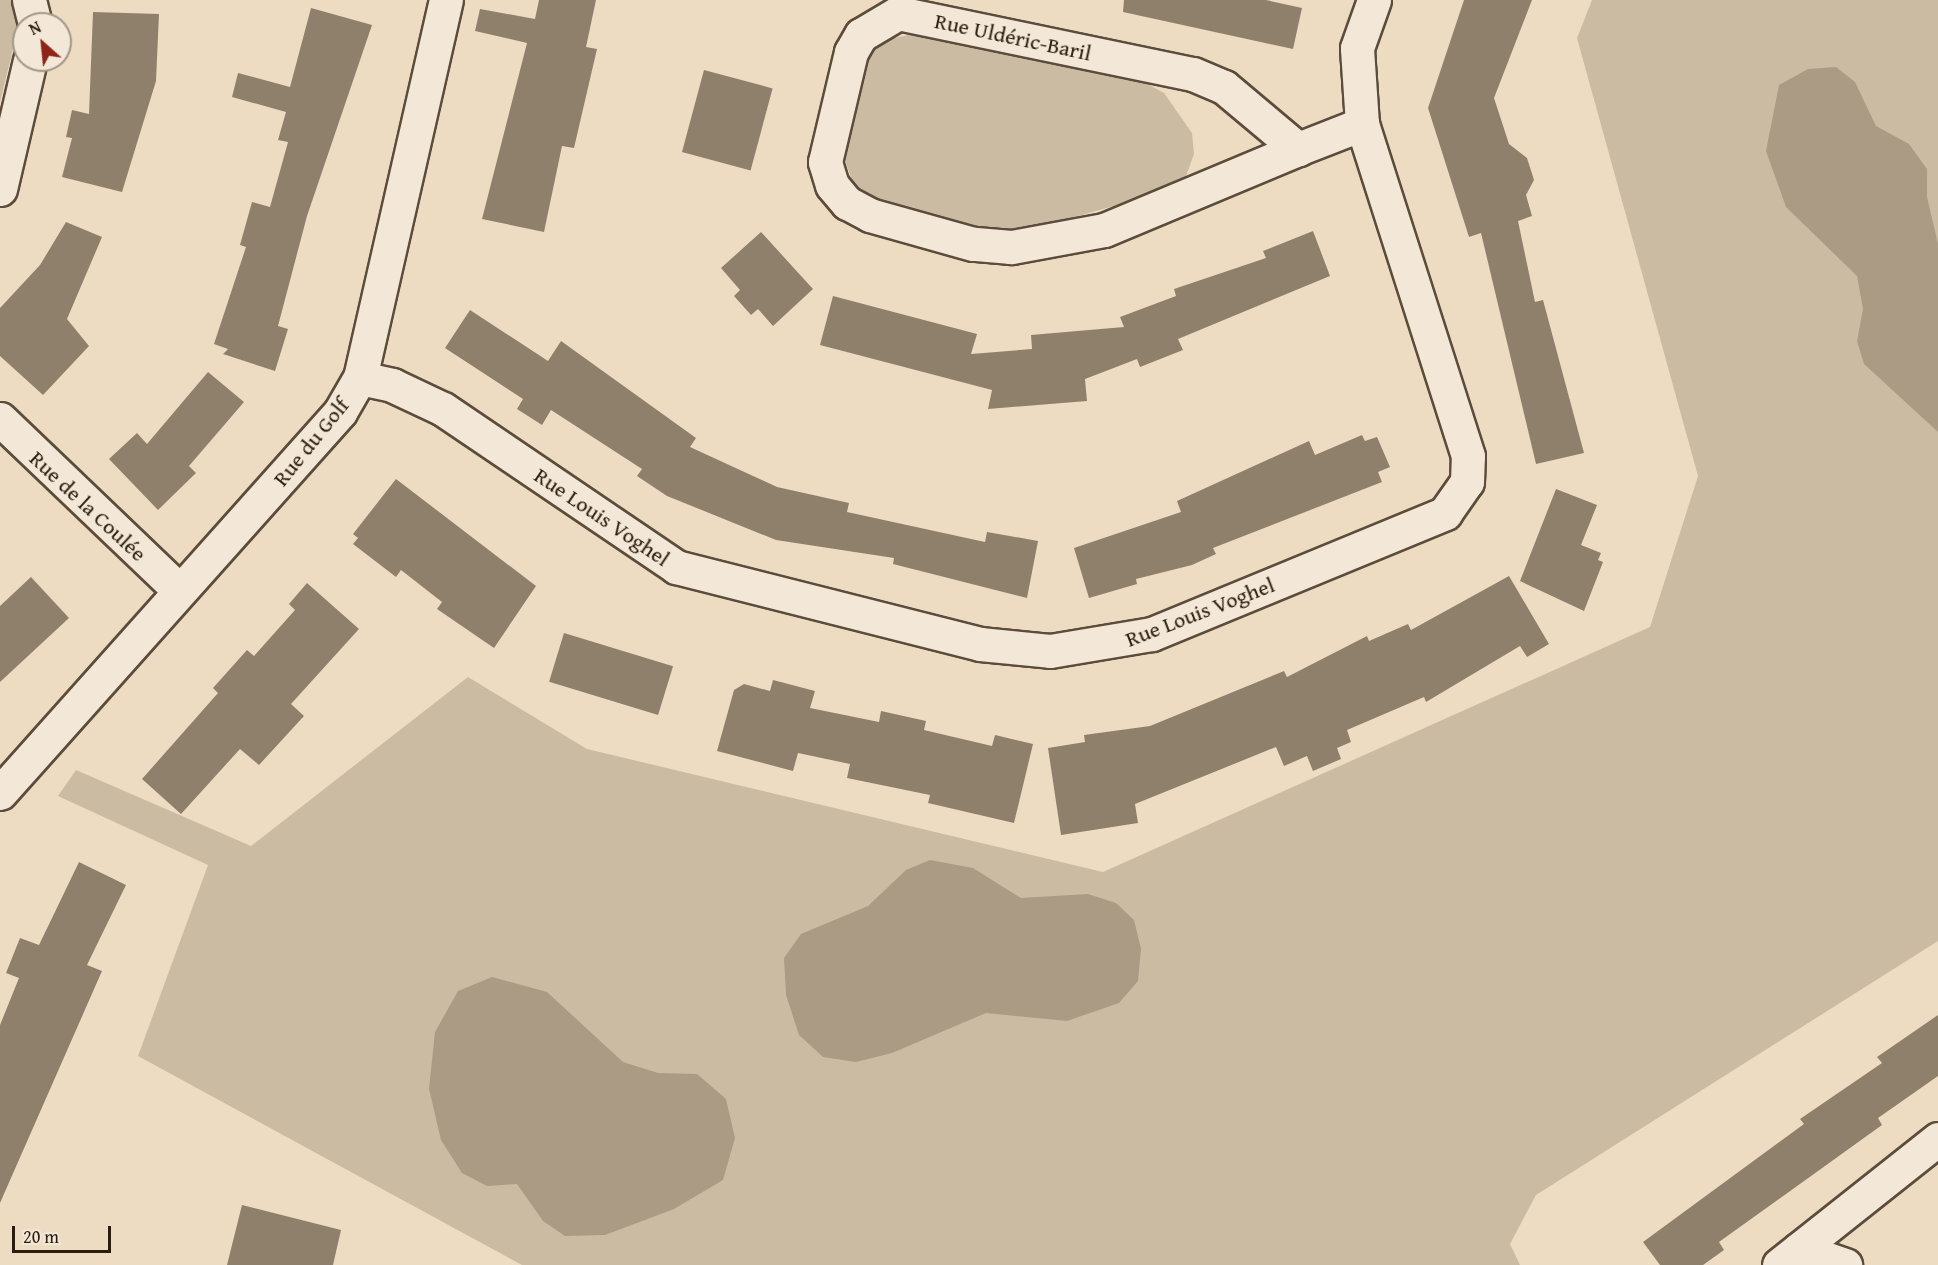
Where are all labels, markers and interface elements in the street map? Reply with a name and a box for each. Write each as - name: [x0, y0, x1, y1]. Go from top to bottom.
- street label: Rue Uldéric-Baril: [932, 8, 1094, 66]
- north arrow: [12, 12, 72, 72]
- text: N: [25, 15, 45, 41]
- street label: Rue du Golf: [267, 393, 355, 491]
- street label: Rue de la Coulée: [24, 445, 152, 567]
- street label: Rue Louis Voghel: [529, 462, 675, 572]
- street label: Rue Louis Voghel: [1122, 571, 1278, 653]
- scale bar: [15, 1214, 114, 1252]
- text: 20 m: [23, 1223, 59, 1250]

